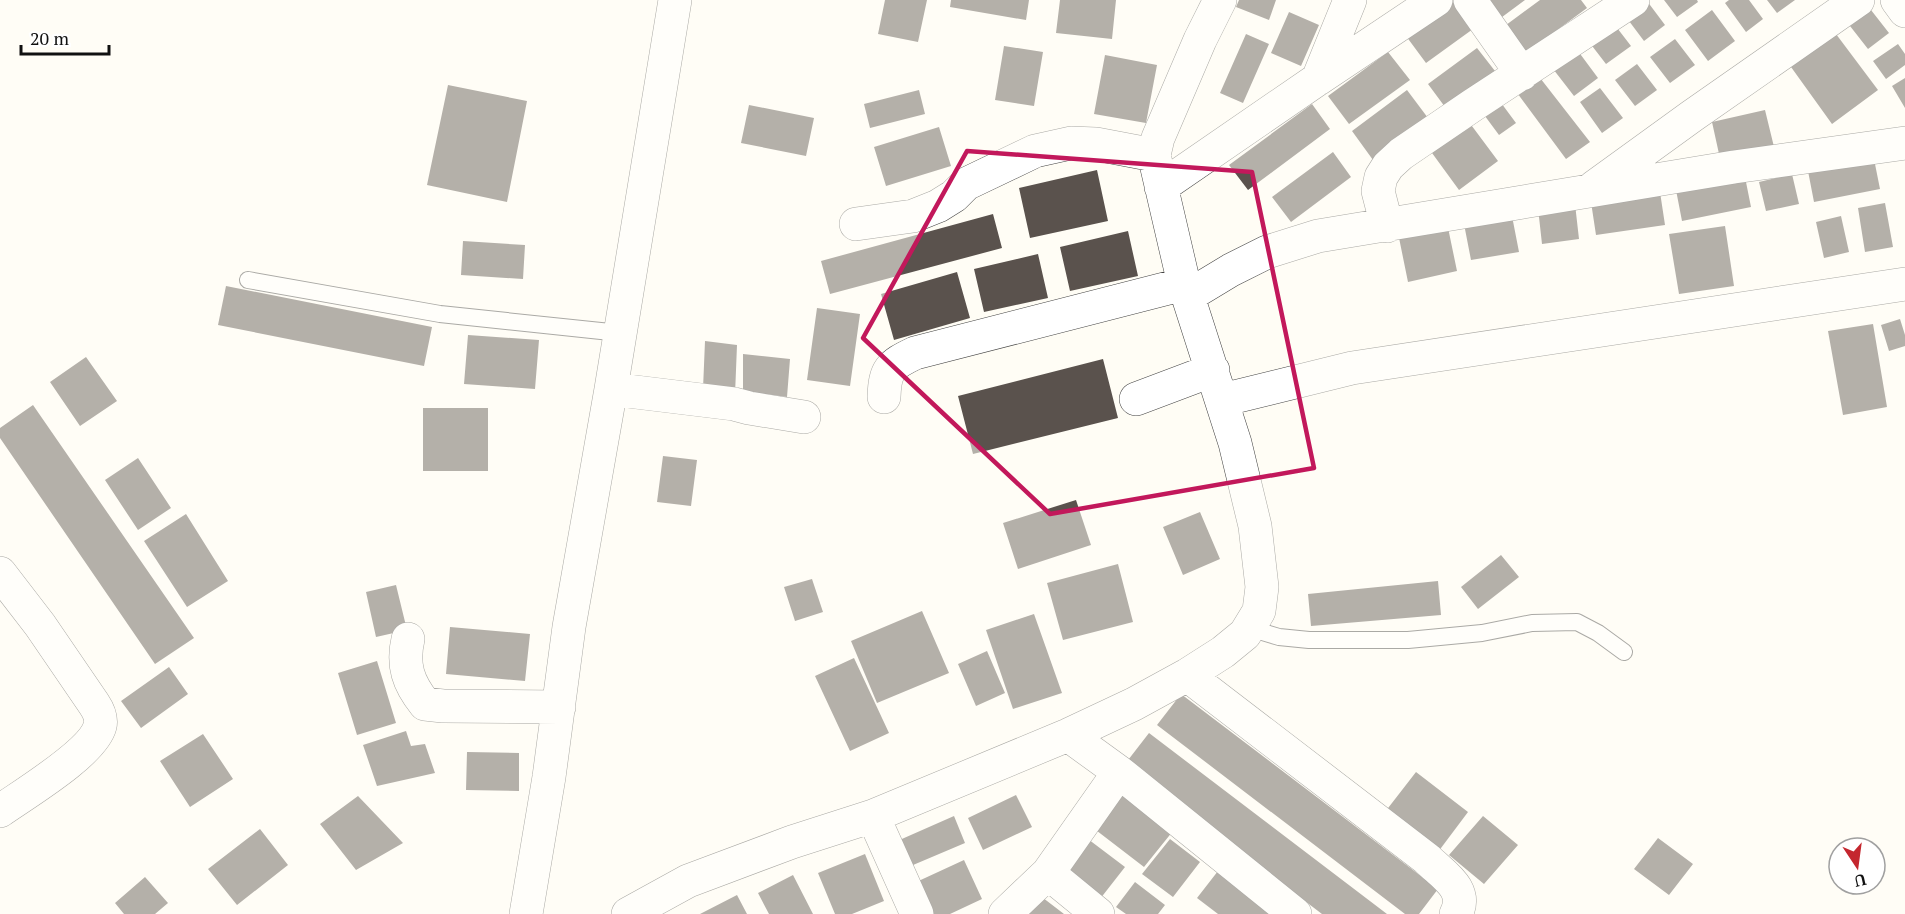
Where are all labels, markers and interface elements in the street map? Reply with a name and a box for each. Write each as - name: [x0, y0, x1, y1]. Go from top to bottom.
- scale bar: [21, 18, 110, 56]
- text: 20 m: [30, 26, 70, 50]
- north arrow: [1827, 836, 1887, 896]
- text: U: [1852, 869, 1868, 893]

